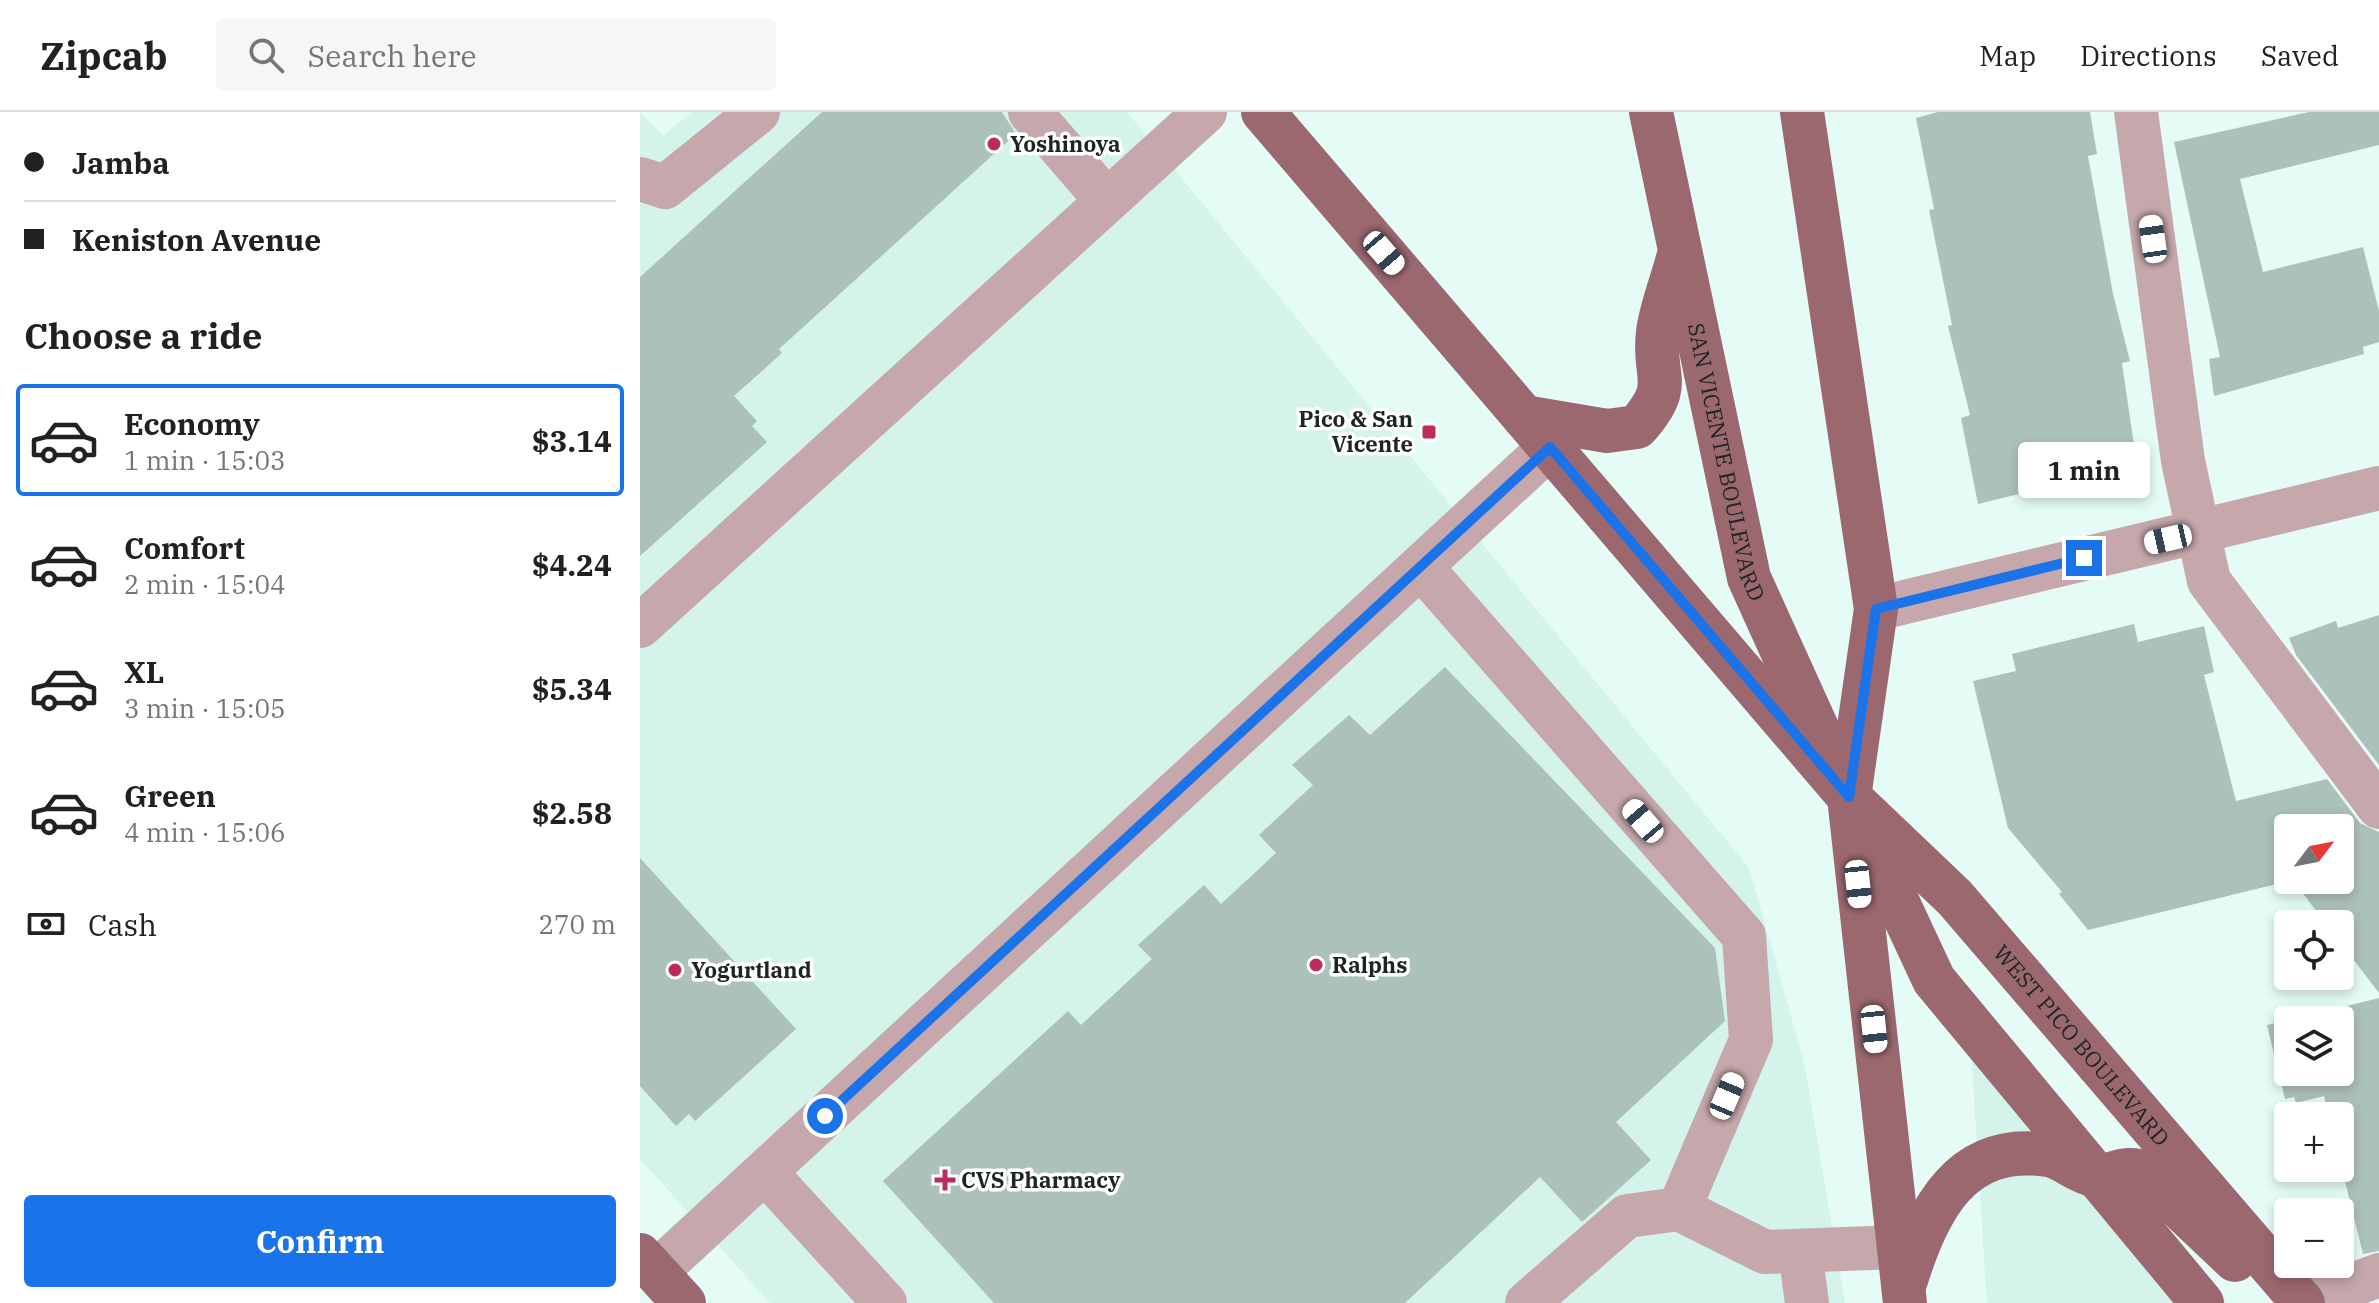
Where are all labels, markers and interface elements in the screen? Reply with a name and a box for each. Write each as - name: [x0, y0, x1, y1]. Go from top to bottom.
- search box: [216, 19, 776, 91]
- text: Zipcab: [40, 31, 168, 80]
- icon: search: [244, 33, 288, 77]
- text: Search here: [308, 36, 477, 75]
- text: Map: [1979, 37, 2036, 74]
- text: Directions: [2080, 37, 2217, 74]
- text: Saved: [2261, 37, 2339, 74]
- place label: Yoshinoya: [1010, 129, 1121, 158]
- marker: Yoshinoya: [985, 135, 1003, 153]
- text: Jamba: [72, 143, 170, 182]
- car: [2138, 214, 2168, 264]
- text: Keniston Avenue: [72, 220, 321, 259]
- car: [1359, 227, 1409, 279]
- text: Choose a ride: [24, 312, 263, 359]
- street label: SAN VICENTE BOULEVARD: [1682, 320, 1772, 605]
- icon: car: [28, 404, 100, 476]
- text: Economy: [124, 404, 260, 443]
- place label: Pico & San Vicente: [1299, 404, 1413, 458]
- text: $3.14: [532, 421, 612, 460]
- marker: Pico & San Vicente: [1420, 423, 1438, 441]
- callout: 1 min: [2018, 442, 2150, 498]
- text: 1 min · 15:03: [124, 443, 286, 477]
- text: 1 min: [2048, 453, 2120, 487]
- car: [2142, 522, 2194, 556]
- icon: car: [28, 528, 100, 600]
- text: Comfort: [124, 528, 245, 567]
- route end: [2066, 540, 2102, 576]
- text: $4.24: [532, 545, 612, 584]
- text: 2 min · 15:04: [124, 567, 286, 601]
- icon: car: [28, 652, 100, 724]
- text: XL: [124, 652, 164, 691]
- text: $5.34: [532, 669, 612, 708]
- text: 3 min · 15:05: [124, 691, 286, 725]
- icon: car: [28, 776, 100, 848]
- text: Green: [124, 776, 216, 815]
- text: $2.58: [532, 793, 612, 832]
- car: [1618, 795, 1668, 847]
- north arrow: [2274, 814, 2354, 894]
- map controls: [2274, 814, 2354, 1278]
- text: 4 min · 15:06: [124, 815, 286, 849]
- car: [1844, 859, 1872, 909]
- icon: cash: [24, 902, 68, 946]
- text: Cash: [88, 905, 157, 944]
- text: 270 m: [538, 907, 616, 941]
- button: locate: [2274, 910, 2354, 990]
- street label: WEST PICO BOULEVARD: [1987, 938, 2176, 1152]
- place label: Ralphs: [1332, 950, 1407, 979]
- place label: Yogurtland: [691, 955, 812, 984]
- marker: Ralphs: [1307, 956, 1325, 974]
- marker: Yogurtland: [666, 961, 684, 979]
- car: [1860, 1004, 1888, 1054]
- button: layers: [2274, 1006, 2354, 1086]
- car: [1707, 1069, 1747, 1123]
- route start: [807, 1098, 843, 1134]
- button: +: [2274, 1102, 2354, 1182]
- place label: CVS Pharmacy: [961, 1165, 1121, 1194]
- marker: CVS Pharmacy: [936, 1171, 954, 1189]
- button: Confirm: [24, 1195, 616, 1287]
- button: −: [2274, 1198, 2354, 1278]

